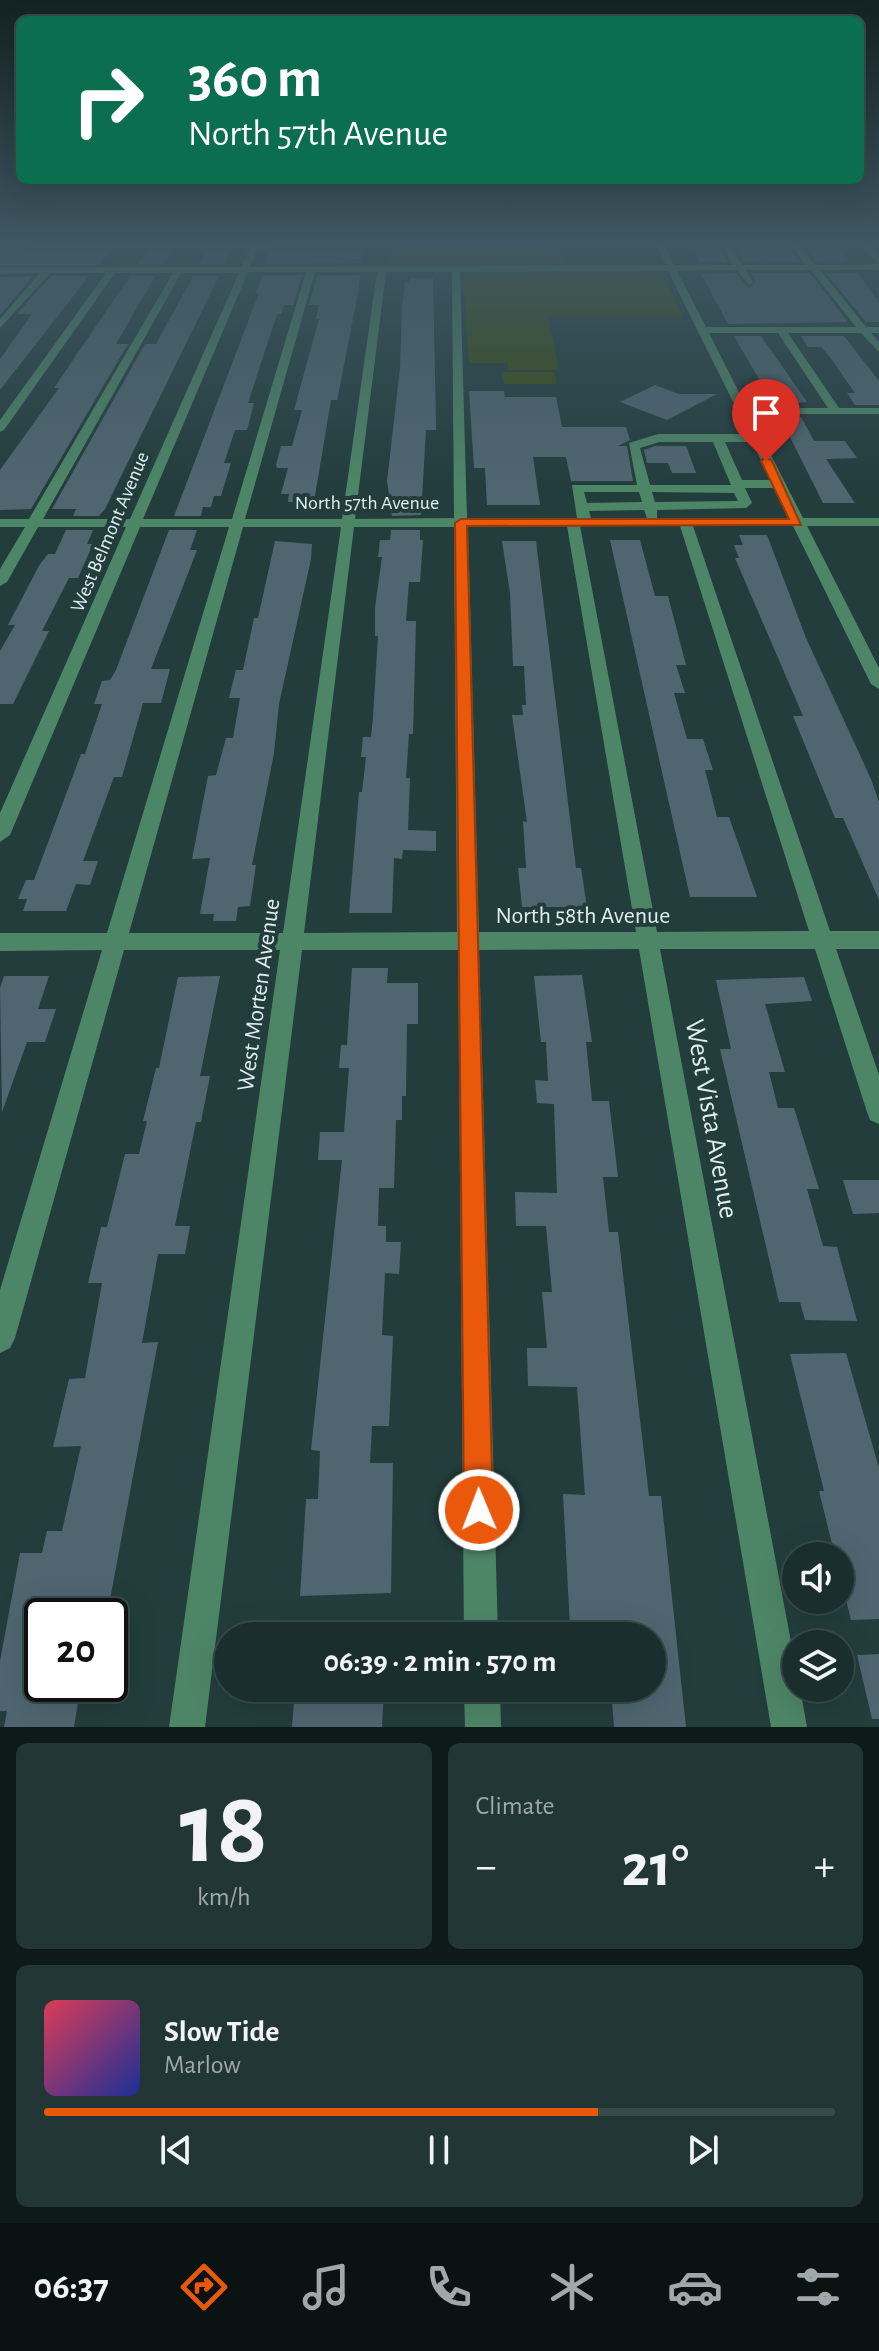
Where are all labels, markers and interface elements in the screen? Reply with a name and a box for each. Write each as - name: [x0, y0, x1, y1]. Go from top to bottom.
- icon: right: [56, 48, 160, 152]
- text: 360 m: [188, 51, 322, 107]
- text: North 57th Avenue: [188, 116, 448, 152]
- pin: [732, 379, 800, 461]
- icon: arrive: [744, 391, 788, 435]
- street label: West Belmont Avenue: [67, 449, 153, 615]
- street label: North 57th Avenue: [295, 493, 439, 513]
- street label: West Morten Avenue: [234, 897, 284, 1093]
- street label: North 58th Avenue: [496, 904, 670, 928]
- street label: West Vista Avenue: [680, 1017, 742, 1221]
- position arrow: [437, 1468, 521, 1552]
- map controls: [782, 1542, 854, 1702]
- button: sound: [782, 1542, 854, 1614]
- speed limit sign: 20: [24, 1598, 128, 1702]
- button: layers: [782, 1630, 854, 1702]
- text: 06:39 · 2 min · 570 m: [323, 1647, 557, 1677]
- text: 18: [179, 1778, 268, 1882]
- text: Climate: [476, 1793, 554, 1819]
- text: 21°: [622, 1837, 689, 1897]
- text: −: [476, 1845, 497, 1889]
- text: +: [814, 1845, 835, 1889]
- text: km/h: [197, 1884, 251, 1910]
- text: Slow Tide: [164, 2017, 279, 2047]
- text: Marlow: [164, 2052, 241, 2078]
- icon: previous: [154, 2128, 198, 2172]
- icon: pause: [417, 2128, 461, 2172]
- icon: next: [681, 2128, 725, 2172]
- icon: directions: [176, 2259, 232, 2315]
- icon: music: [298, 2259, 354, 2315]
- icon: phone: [421, 2259, 477, 2315]
- icon: climate: [544, 2259, 600, 2315]
- icon: car: [667, 2259, 723, 2315]
- icon: filters: [790, 2259, 846, 2315]
- text: 06:37: [33, 2269, 109, 2305]

